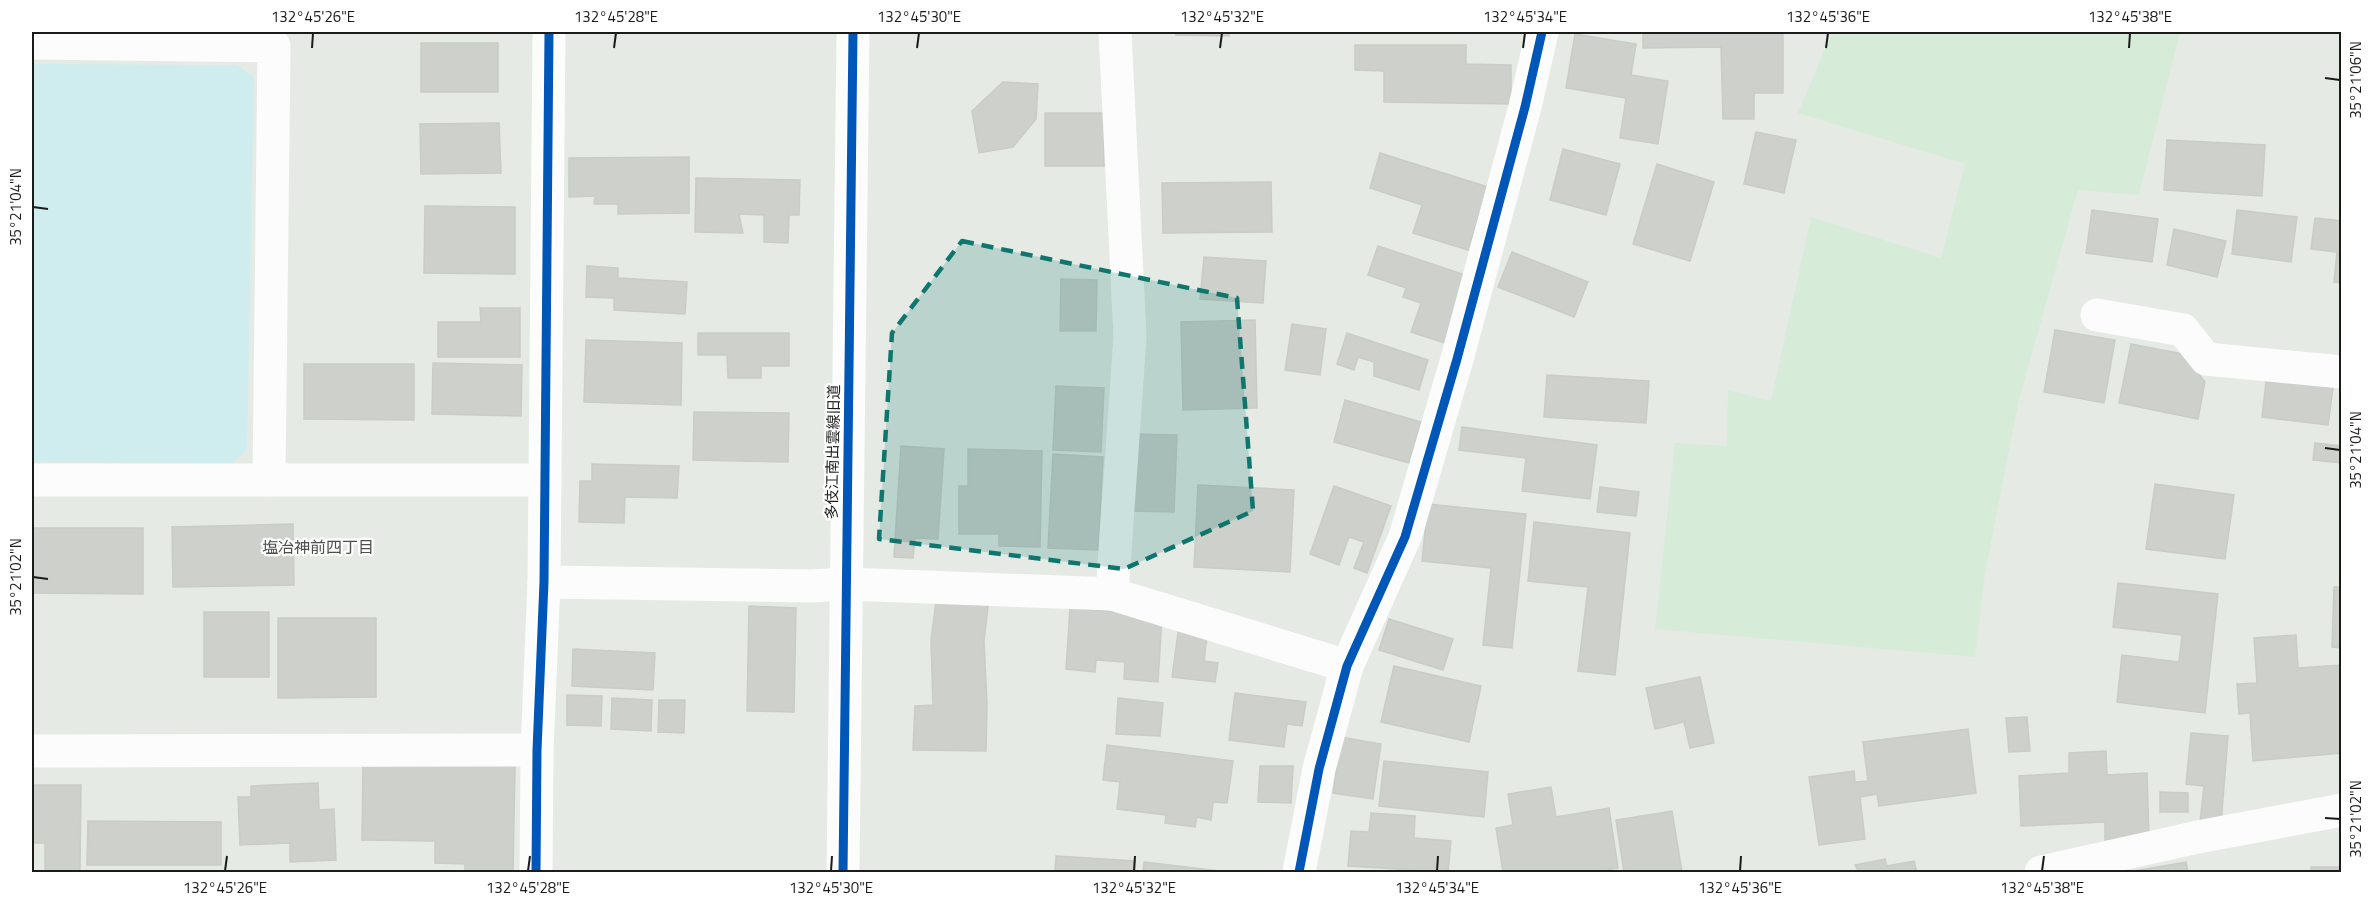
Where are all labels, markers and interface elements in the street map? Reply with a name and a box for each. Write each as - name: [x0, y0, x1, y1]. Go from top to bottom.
- text: 132°45'26"E: [271, 5, 355, 28]
- text: 132°45'28"E: [574, 5, 658, 28]
- text: 132°45'30"E: [877, 5, 961, 28]
- text: 132°45'32"E: [1180, 5, 1264, 28]
- text: 132°45'34"E: [1483, 5, 1567, 28]
- text: 132°45'36"E: [1786, 5, 1870, 28]
- text: 132°45'38"E: [2088, 5, 2172, 28]
- text: 35°21'06"N: [2344, 41, 2367, 119]
- text: 35°21'04"N: [4, 168, 27, 246]
- street label: 多伎江南出雲線旧道: [820, 384, 845, 520]
- text: 35°21'04"N: [2344, 411, 2367, 489]
- district label: 塩冶神前四丁目: [262, 535, 374, 559]
- text: 35°21'02"N: [4, 538, 27, 616]
- text: 35°21'02"N: [2344, 780, 2367, 858]
- text: 132°45'26"E: [183, 876, 267, 899]
- text: 132°45'28"E: [486, 876, 570, 899]
- text: 132°45'30"E: [789, 876, 873, 899]
- text: 132°45'32"E: [1092, 876, 1176, 899]
- text: 132°45'34"E: [1395, 876, 1479, 899]
- text: 132°45'36"E: [1698, 876, 1782, 899]
- text: 132°45'38"E: [2000, 876, 2084, 899]

